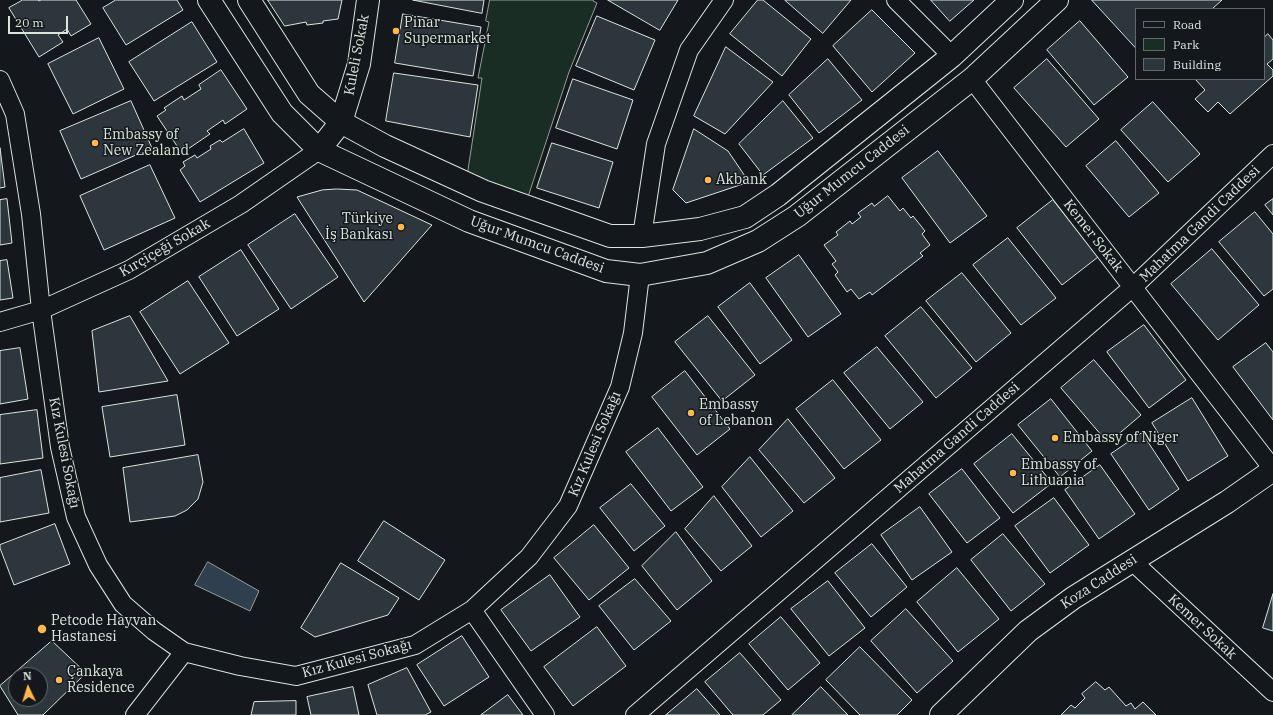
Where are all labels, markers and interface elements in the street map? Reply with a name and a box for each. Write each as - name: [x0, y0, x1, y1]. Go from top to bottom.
- scale bar: [10, 8, 70, 34]
- legend: [1135, 8, 1265, 80]
- street label: Kuleli Sokak: [341, 13, 373, 97]
- text: 20 m: [15, 15, 44, 30]
- place label: Pinar Supermarket: [404, 15, 491, 48]
- text: Road: [1173, 17, 1202, 32]
- marker: Pinar Supermarket: [391, 26, 401, 36]
- text: Park: [1173, 37, 1199, 52]
- text: Building: [1173, 57, 1221, 72]
- street label: Uğur Mumcu Caddesi: [791, 122, 913, 222]
- place label: Embassy of New Zealand: [103, 127, 189, 160]
- marker: Embassy of New Zealand: [90, 138, 100, 148]
- street label: Mahatma Gandi Caddesi: [1136, 162, 1264, 286]
- place label: Akbank: [716, 172, 767, 188]
- marker: Akbank: [703, 175, 713, 185]
- street label: Kemer Sokak: [1059, 196, 1127, 276]
- place label: Türkiye İş Bankası: [325, 211, 393, 244]
- street label: Uğur Mumcu Caddesi: [468, 213, 606, 277]
- street label: Kırçiçeği Sokak: [117, 215, 213, 281]
- marker: Türkiye İş Bankası: [396, 222, 406, 232]
- street label: Mahatma Gandi Caddesi: [891, 379, 1023, 497]
- street label: Kız Kulesi Sokağı: [565, 389, 625, 499]
- street label: Kız Kulesi Sokağı: [45, 396, 83, 510]
- place label: Embassy of Lebanon: [699, 397, 773, 430]
- marker: Embassy of Lebanon: [686, 408, 696, 418]
- place label: Embassy of Niger: [1063, 430, 1178, 446]
- marker: Embassy of Niger: [1050, 433, 1060, 443]
- place label: Embassy of Lithuania: [1021, 457, 1096, 490]
- marker: Embassy of Lithuania: [1008, 468, 1018, 478]
- street label: Koza Caddesi: [1058, 551, 1140, 613]
- street label: Kemer Sokak: [1164, 591, 1240, 663]
- place label: Petcode Hayvan Hastanesi: [51, 613, 157, 646]
- marker: Petcode Hayvan Hastanesi: [36, 623, 48, 635]
- street label: Kız Kulesi Sokağı: [300, 636, 414, 682]
- place label: Çankaya Residence: [67, 664, 134, 696]
- north arrow: [8, 667, 48, 707]
- text: N: [22, 669, 32, 683]
- marker: Çankaya Residence: [54, 675, 64, 685]

